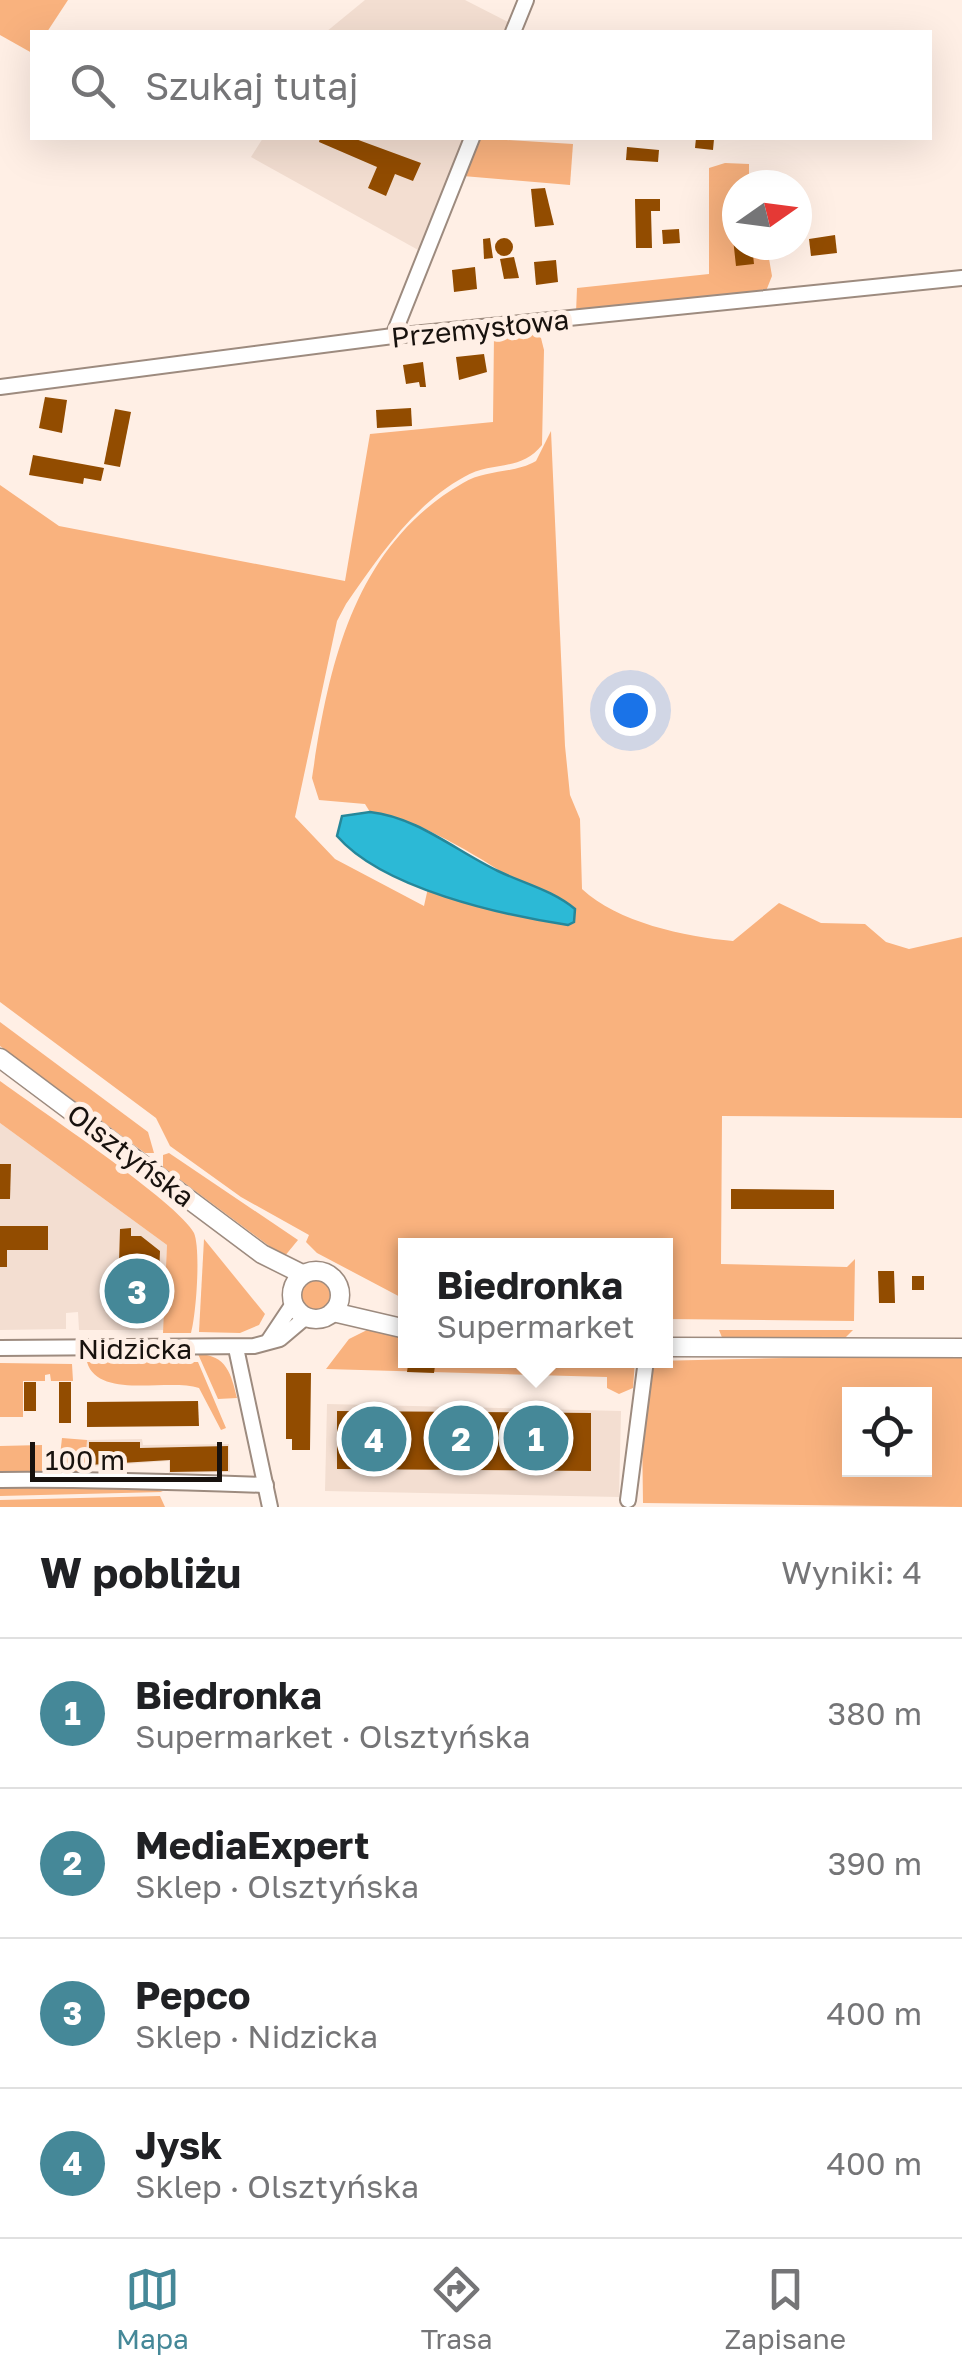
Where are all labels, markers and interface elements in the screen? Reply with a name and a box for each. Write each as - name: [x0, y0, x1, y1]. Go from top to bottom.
- search box: [30, 30, 932, 140]
- icon: search: [65, 58, 120, 113]
- text: Szukaj tutaj: [145, 63, 359, 108]
- north arrow: [722, 170, 812, 260]
- street label: Przemysłowa: [390, 302, 570, 354]
- your location: [605, 685, 656, 736]
- street label: Olsztyńska: [61, 1097, 201, 1213]
- popup: [398, 1238, 673, 1368]
- pin: 3: [104, 1254, 170, 1328]
- text: Biedronka: [436, 1262, 623, 1307]
- text: Supermarket: [436, 1307, 635, 1345]
- street label: Nidzicka: [78, 1332, 192, 1365]
- map controls: [842, 1387, 932, 1477]
- button: locate: [842, 1387, 932, 1477]
- pin: 2: [428, 1400, 494, 1476]
- pin: 1: [504, 1400, 568, 1476]
- pin: 4: [342, 1402, 406, 1476]
- scale bar: [30, 1437, 222, 1482]
- text: 100 m: [45, 1443, 125, 1476]
- text: W pobliżu: [40, 1547, 241, 1597]
- text: Wyniki: 4: [781, 1553, 922, 1591]
- text: Biedronka: [135, 1672, 322, 1717]
- text: 1: [64, 1694, 81, 1732]
- text: 380 m: [828, 1694, 922, 1732]
- text: Supermarket · Olsztyńska: [135, 1717, 531, 1755]
- text: MediaExpert: [135, 1822, 369, 1867]
- text: 2: [63, 1844, 82, 1882]
- text: 390 m: [828, 1844, 922, 1882]
- text: Sklep · Olsztyńska: [135, 1867, 419, 1905]
- text: Pepco: [135, 1972, 251, 2017]
- text: 3: [63, 1994, 82, 2032]
- text: 400 m: [826, 1994, 922, 2032]
- text: Sklep · Nidzicka: [135, 2017, 378, 2055]
- text: Jysk: [135, 2122, 222, 2167]
- text: 4: [62, 2144, 83, 2182]
- text: 400 m: [826, 2144, 922, 2182]
- text: Sklep · Olsztyńska: [135, 2167, 419, 2205]
- tab: Mapa: [116, 2262, 189, 2355]
- tab: Trasa: [421, 2262, 493, 2355]
- tab: Zapisane: [725, 2262, 846, 2355]

